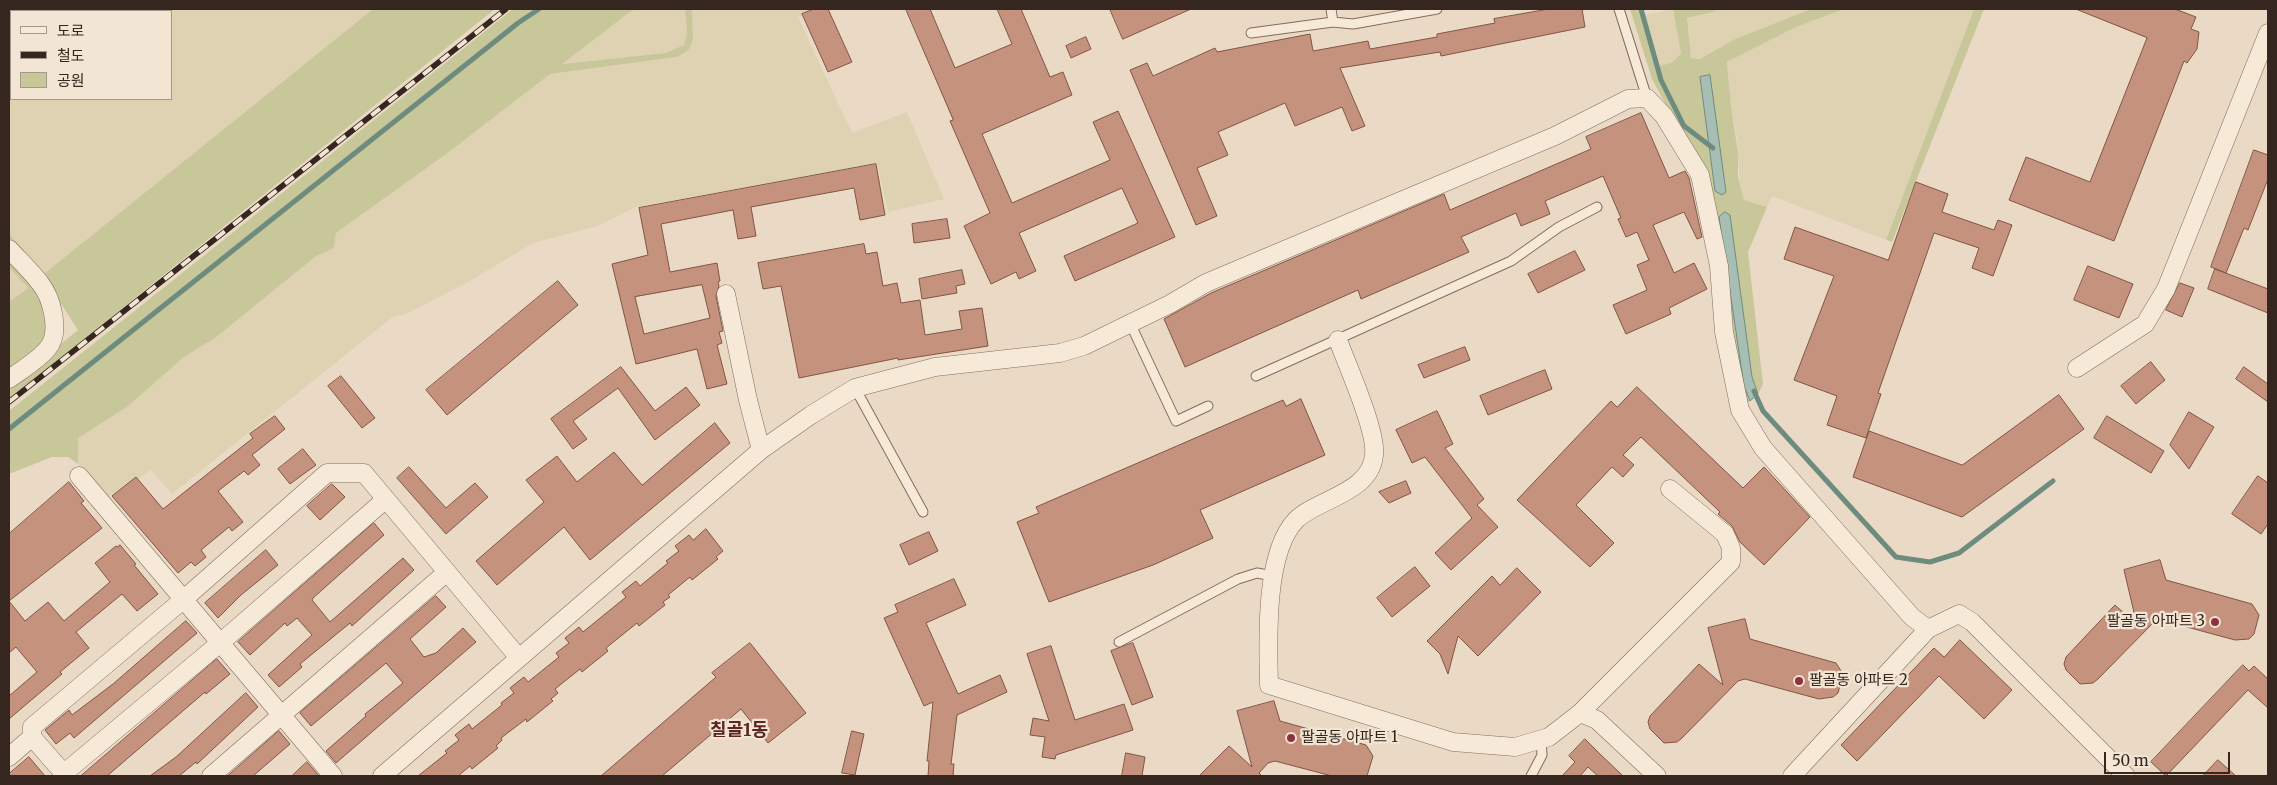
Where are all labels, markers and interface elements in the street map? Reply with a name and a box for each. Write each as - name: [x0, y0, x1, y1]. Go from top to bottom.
- legend: [10, 10, 172, 100]
- text: 도로: [57, 21, 85, 40]
- text: 철도: [57, 46, 85, 65]
- text: 공원: [57, 71, 85, 90]
- place label: 팔골동 아파트 3: [2107, 613, 2205, 631]
- marker: 팔골동 아파트 3: [2209, 616, 2221, 628]
- place label: 팔골동 아파트 2: [1809, 672, 1908, 690]
- marker: 팔골동 아파트 2: [1793, 675, 1805, 687]
- district label: 칠골1동: [710, 720, 768, 742]
- place label: 팔골동 아파트 1: [1301, 729, 1398, 747]
- marker: 팔골동 아파트 1: [1285, 732, 1297, 744]
- scale bar: [2107, 742, 2233, 774]
- text: 50 m: [2112, 751, 2149, 770]

